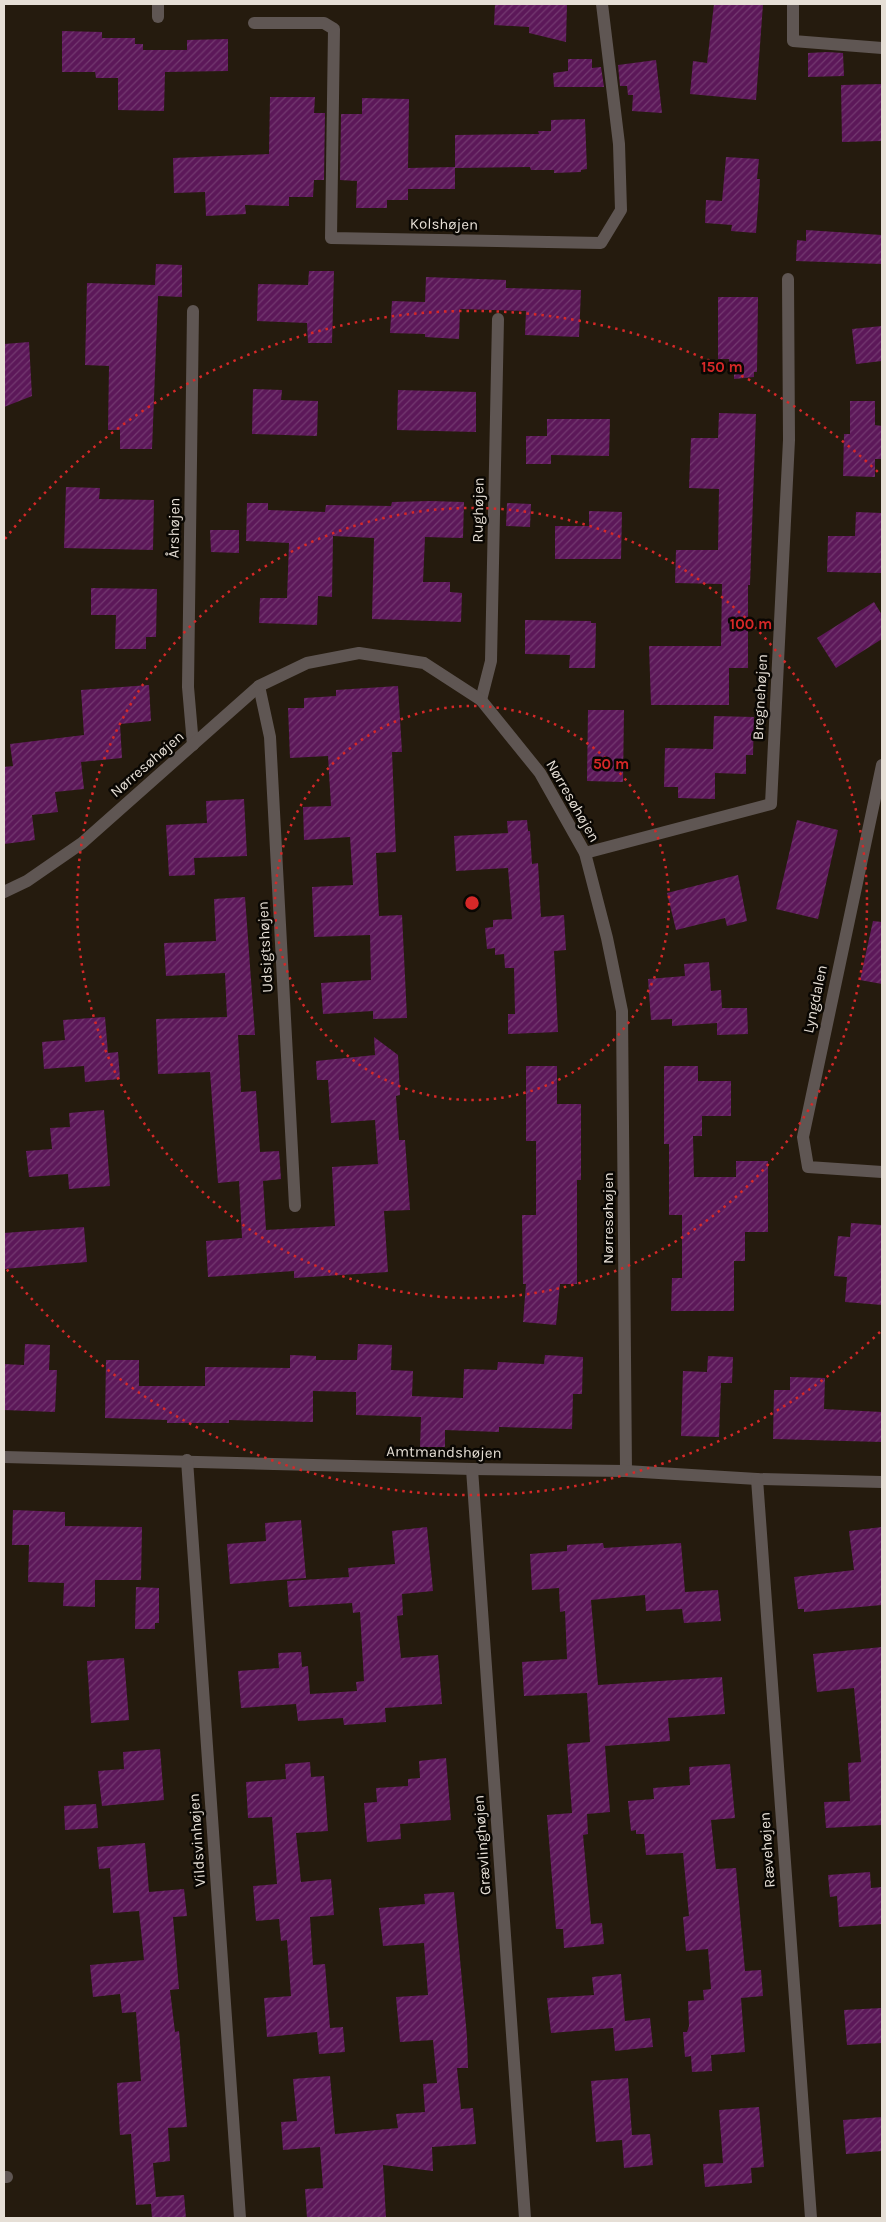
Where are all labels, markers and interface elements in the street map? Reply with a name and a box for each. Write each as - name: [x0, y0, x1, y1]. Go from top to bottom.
- street label: Kolshøjen: [410, 214, 478, 234]
- text: 150 m: [701, 358, 743, 376]
- street label: Rughøjen: [468, 477, 488, 543]
- street label: Årshøjen: [164, 498, 184, 558]
- text: 100 m: [730, 615, 772, 633]
- street label: Bregnehøjen: [749, 653, 771, 741]
- street label: Nørresøhøjen: [106, 727, 188, 801]
- text: 50 m: [593, 755, 629, 773]
- street label: Nørresøhøjen: [542, 757, 604, 845]
- centre of rings: [463, 894, 481, 912]
- street label: Udsigtshøjen: [254, 901, 276, 993]
- street label: Lyngdalen: [799, 963, 831, 1035]
- street label: Nørresøhøjen: [599, 1172, 617, 1264]
- street label: Amtmandshøjen: [386, 1442, 502, 1462]
- street label: Vildsvinhøjen: [185, 1793, 209, 1887]
- street label: Grævlinghøjen: [470, 1794, 494, 1896]
- street label: Rævehøjen: [755, 1812, 779, 1888]

